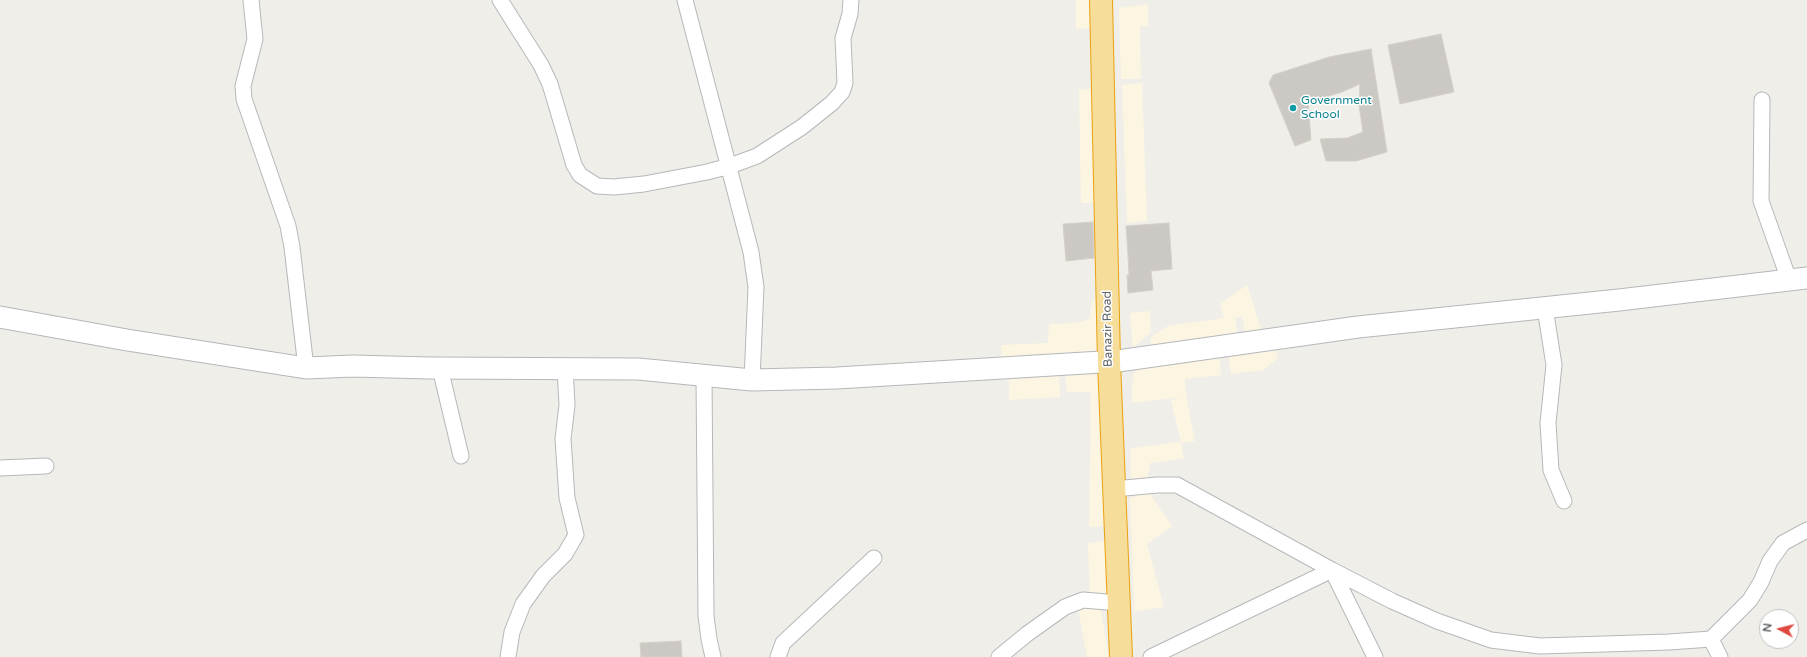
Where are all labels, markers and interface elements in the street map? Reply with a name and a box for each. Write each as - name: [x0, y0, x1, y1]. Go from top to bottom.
- place label: Government School: [1301, 94, 1372, 122]
- marker: Government School: [1288, 103, 1298, 113]
- street label: Banazir Road: [1100, 291, 1116, 367]
- north arrow: [1759, 609, 1799, 649]
- text: N: [1761, 622, 1775, 633]

